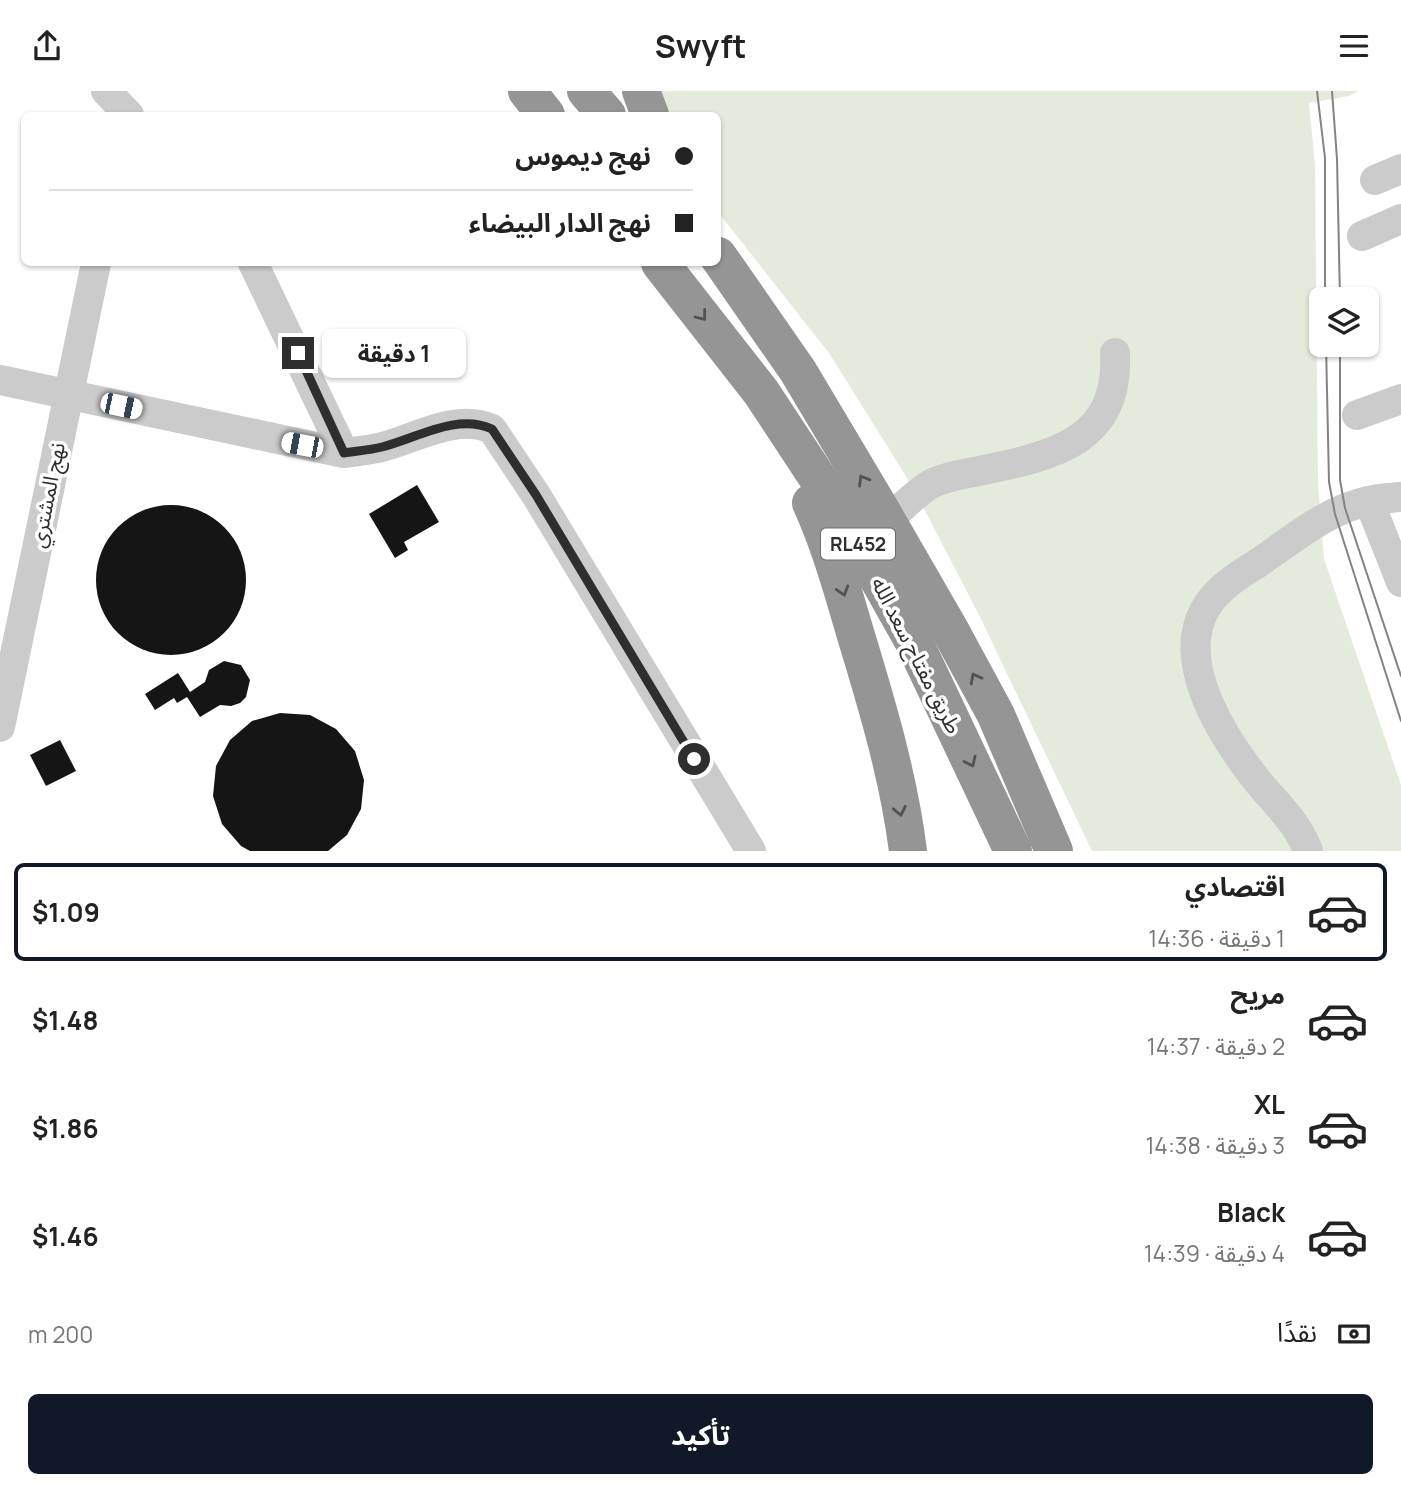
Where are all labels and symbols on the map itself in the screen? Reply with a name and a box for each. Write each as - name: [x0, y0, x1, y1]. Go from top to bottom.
- one-way arrow: [694, 309, 707, 321]
- callout: 1 دقيقة: [322, 329, 466, 377]
- route end: [282, 337, 314, 369]
- car: [99, 391, 144, 421]
- car: [280, 431, 325, 459]
- street label: نهج المشتري: [23, 440, 74, 551]
- one-way arrow: [858, 474, 871, 487]
- road number: RL452: [821, 528, 895, 559]
- street label: طريق مفتاح سعد الله: [864, 572, 969, 739]
- one-way arrow: [835, 585, 850, 597]
- one-way arrow: [970, 672, 983, 685]
- route start: [678, 743, 710, 775]
- one-way arrow: [963, 755, 977, 767]
- one-way arrow: [892, 805, 907, 817]

